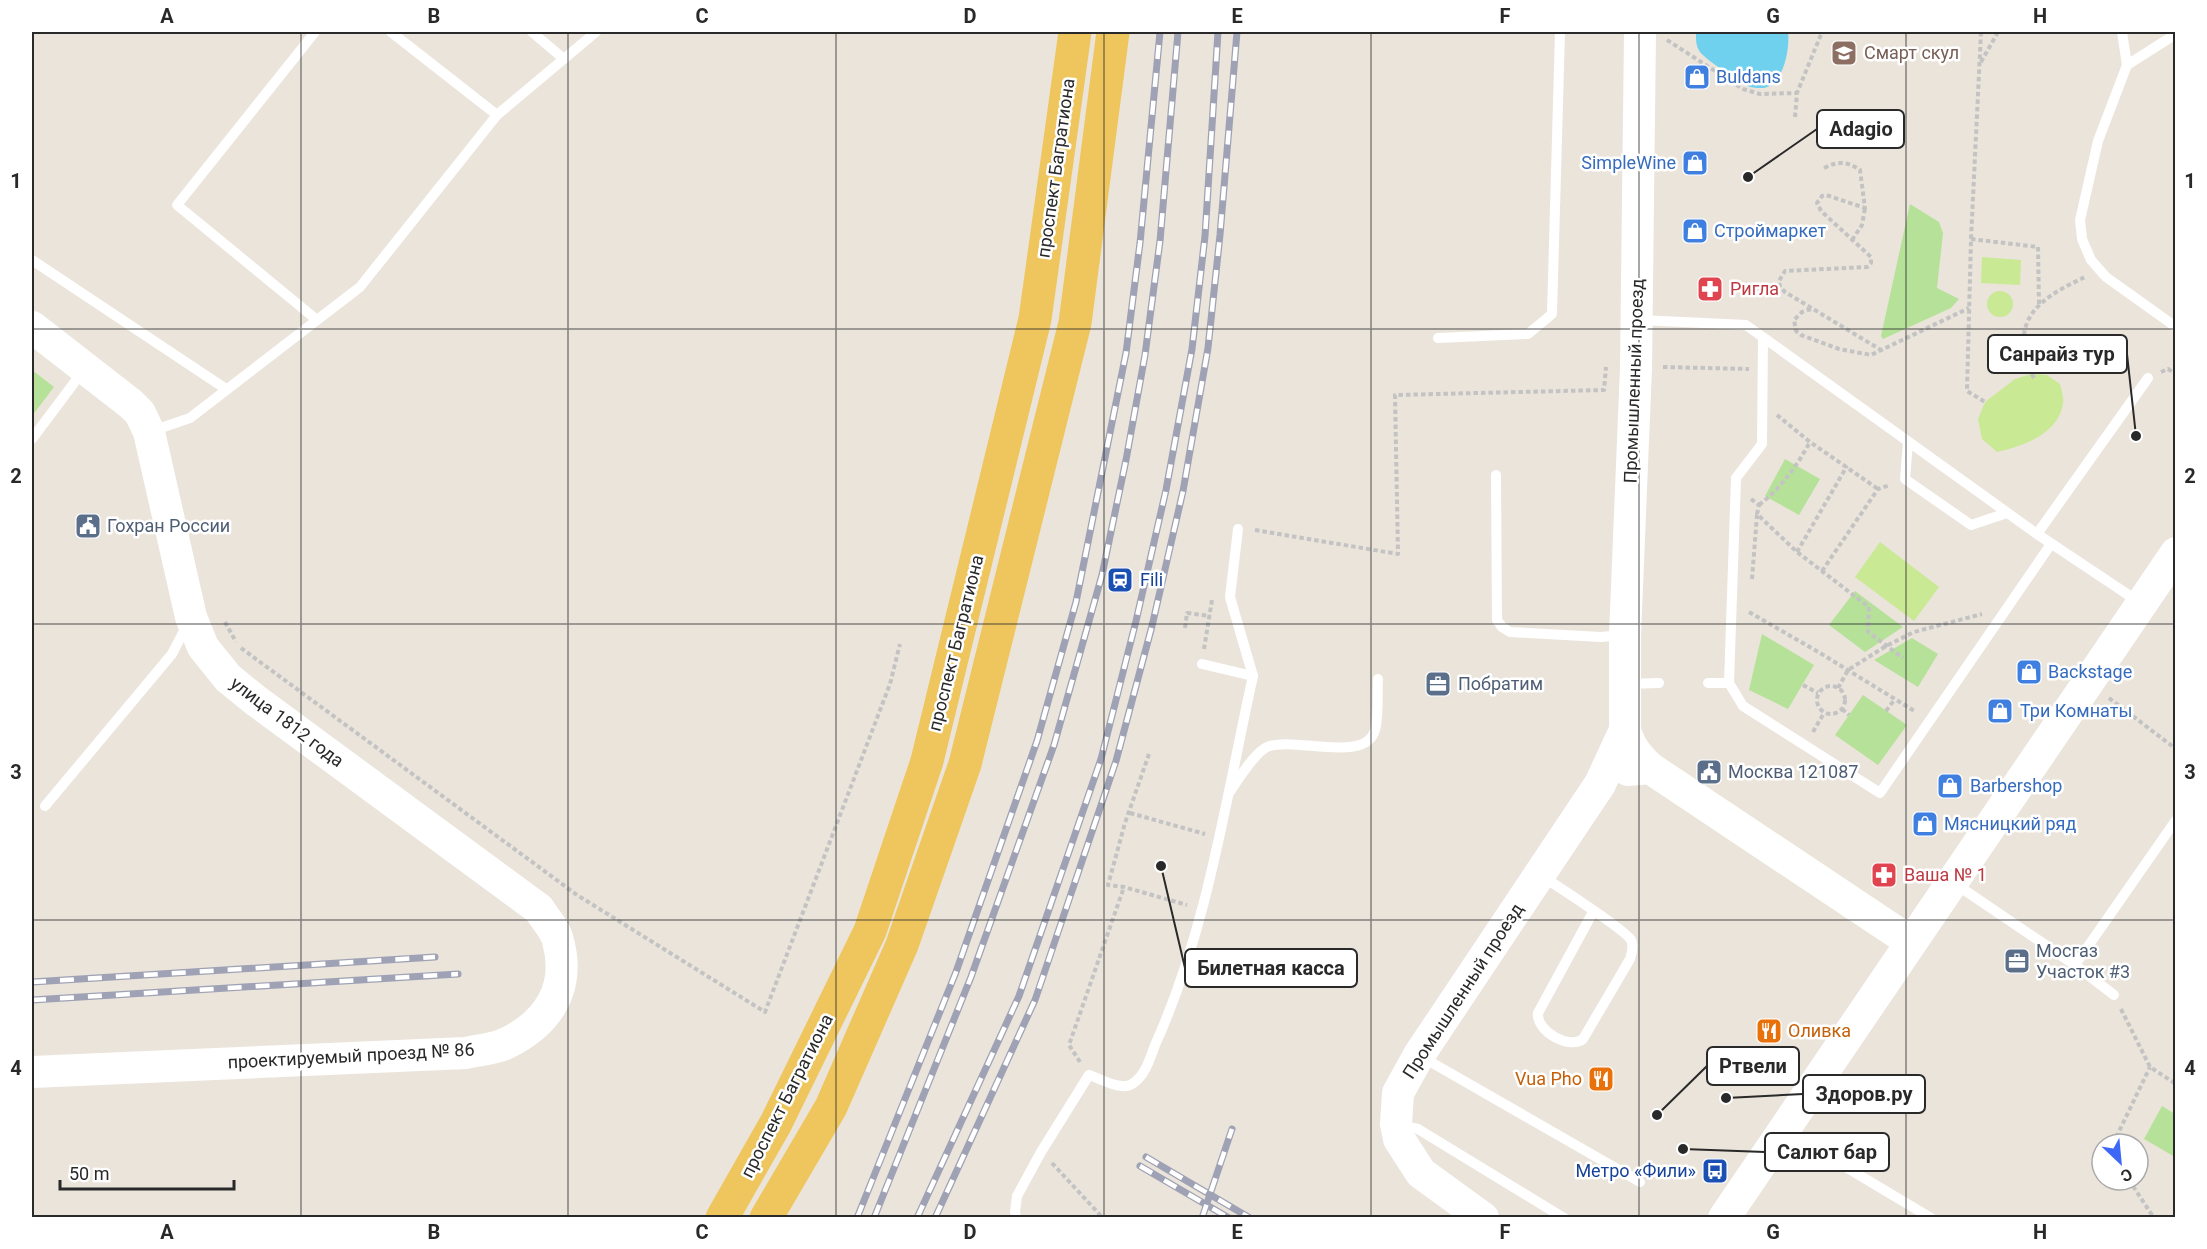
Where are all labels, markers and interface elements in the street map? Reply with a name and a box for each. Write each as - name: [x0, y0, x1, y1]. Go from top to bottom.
- text: A: [160, 4, 174, 28]
- text: B: [428, 4, 440, 28]
- text: C: [695, 4, 709, 28]
- text: D: [964, 4, 977, 28]
- text: E: [1231, 4, 1243, 28]
- text: F: [1500, 4, 1511, 28]
- text: G: [1766, 4, 1780, 28]
- text: H: [2033, 4, 2047, 28]
- school or university icon: Смарт скул: [1829, 38, 1859, 68]
- place label: Смарт скул: [1864, 42, 1959, 63]
- shop icon: Buldans: [1682, 62, 1712, 92]
- place label: Buldans: [1716, 66, 1781, 87]
- street label: проспект Багратиона: [1033, 77, 1078, 259]
- callout: Adagio: [1817, 110, 1904, 148]
- text: Adagio: [1829, 117, 1893, 141]
- shop icon: SimpleWine: [1680, 148, 1710, 178]
- place label: SimpleWine: [1581, 152, 1676, 173]
- text: 1: [10, 169, 22, 193]
- text: 1: [2184, 169, 2196, 193]
- shop icon: Строймаркет: [1680, 216, 1710, 246]
- place label: Строймаркет: [1714, 220, 1826, 241]
- pharmacy icon: Ригла: [1695, 274, 1725, 304]
- street label: Промышленный проезд: [1619, 278, 1648, 484]
- place label: Ригла: [1730, 278, 1779, 299]
- callout: Санрайз тур: [1988, 335, 2127, 373]
- text: Санрайз тур: [1999, 342, 2115, 366]
- text: 2: [10, 464, 22, 488]
- text: 2: [2184, 464, 2196, 488]
- public building icon: Гохран России: [73, 511, 103, 541]
- place label: Гохран России: [107, 515, 230, 536]
- street label: проспект Багратиона: [923, 553, 988, 733]
- station icon: Fili: [1105, 565, 1135, 595]
- place label: Fili: [1140, 569, 1163, 590]
- shop icon: Backstage: [2014, 657, 2044, 687]
- place label: Backstage: [2048, 661, 2132, 682]
- office icon: Побратим: [1423, 669, 1453, 699]
- street label: улица 1812 года: [226, 672, 348, 771]
- place label: Побратим: [1458, 673, 1543, 694]
- shop icon: Три Комнаты: [1985, 696, 2015, 726]
- place label: Три Комнаты: [2020, 700, 2132, 721]
- public building icon: Москва 121087: [1694, 757, 1724, 787]
- text: 3: [10, 760, 22, 784]
- text: 3: [2184, 760, 2196, 784]
- place label: Москва 121087: [1728, 761, 1858, 782]
- shop icon: Barbershop: [1935, 771, 1965, 801]
- place label: Barbershop: [1970, 775, 2062, 796]
- shop icon: Мясницкий ряд: [1910, 809, 1940, 839]
- place label: Мясницкий ряд: [1944, 813, 2076, 834]
- pharmacy icon: Ваша № 1: [1869, 860, 1899, 890]
- place label: Ваша № 1: [1904, 864, 1987, 885]
- street label: Промышленный проезд: [1398, 899, 1527, 1082]
- place label: Мосгаз Участок #3: [2036, 940, 2130, 982]
- office icon: Мосгаз Участок #3: [2002, 946, 2032, 976]
- callout: Билетная касса: [1185, 949, 1357, 987]
- text: Билетная касса: [1197, 956, 1345, 980]
- street label: проспект Багратиона: [736, 1010, 837, 1181]
- restaurant icon: Оливка: [1754, 1016, 1784, 1046]
- place label: Оливка: [1788, 1020, 1851, 1041]
- street label: проектируемый проезд № 86: [227, 1039, 475, 1072]
- callout: Ртвели: [1707, 1047, 1799, 1085]
- text: Ртвели: [1719, 1054, 1787, 1078]
- text: 4: [10, 1056, 22, 1080]
- text: 4: [2184, 1056, 2196, 1080]
- restaurant icon: Vua Pho: [1586, 1064, 1616, 1094]
- place label: Vua Pho: [1515, 1068, 1582, 1089]
- callout: Здоров.ру: [1803, 1075, 1925, 1113]
- text: Здоров.ру: [1815, 1082, 1913, 1106]
- north arrow: [2090, 1132, 2150, 1192]
- callout: Салют бар: [1765, 1133, 1889, 1171]
- text: Салют бар: [1777, 1140, 1877, 1164]
- scale bar: [60, 1153, 234, 1191]
- bus stop icon: Метро «Фили»: [1700, 1156, 1730, 1186]
- place label: Метро «Фили»: [1575, 1160, 1696, 1181]
- text: 50 m: [69, 1163, 109, 1184]
- text: С: [2117, 1164, 2135, 1186]
- text: A: [160, 1220, 174, 1244]
- text: B: [428, 1220, 440, 1244]
- text: C: [695, 1220, 709, 1244]
- text: D: [964, 1220, 977, 1244]
- text: E: [1231, 1220, 1243, 1244]
- text: F: [1500, 1220, 1511, 1244]
- text: G: [1766, 1220, 1780, 1244]
- text: H: [2033, 1220, 2047, 1244]

